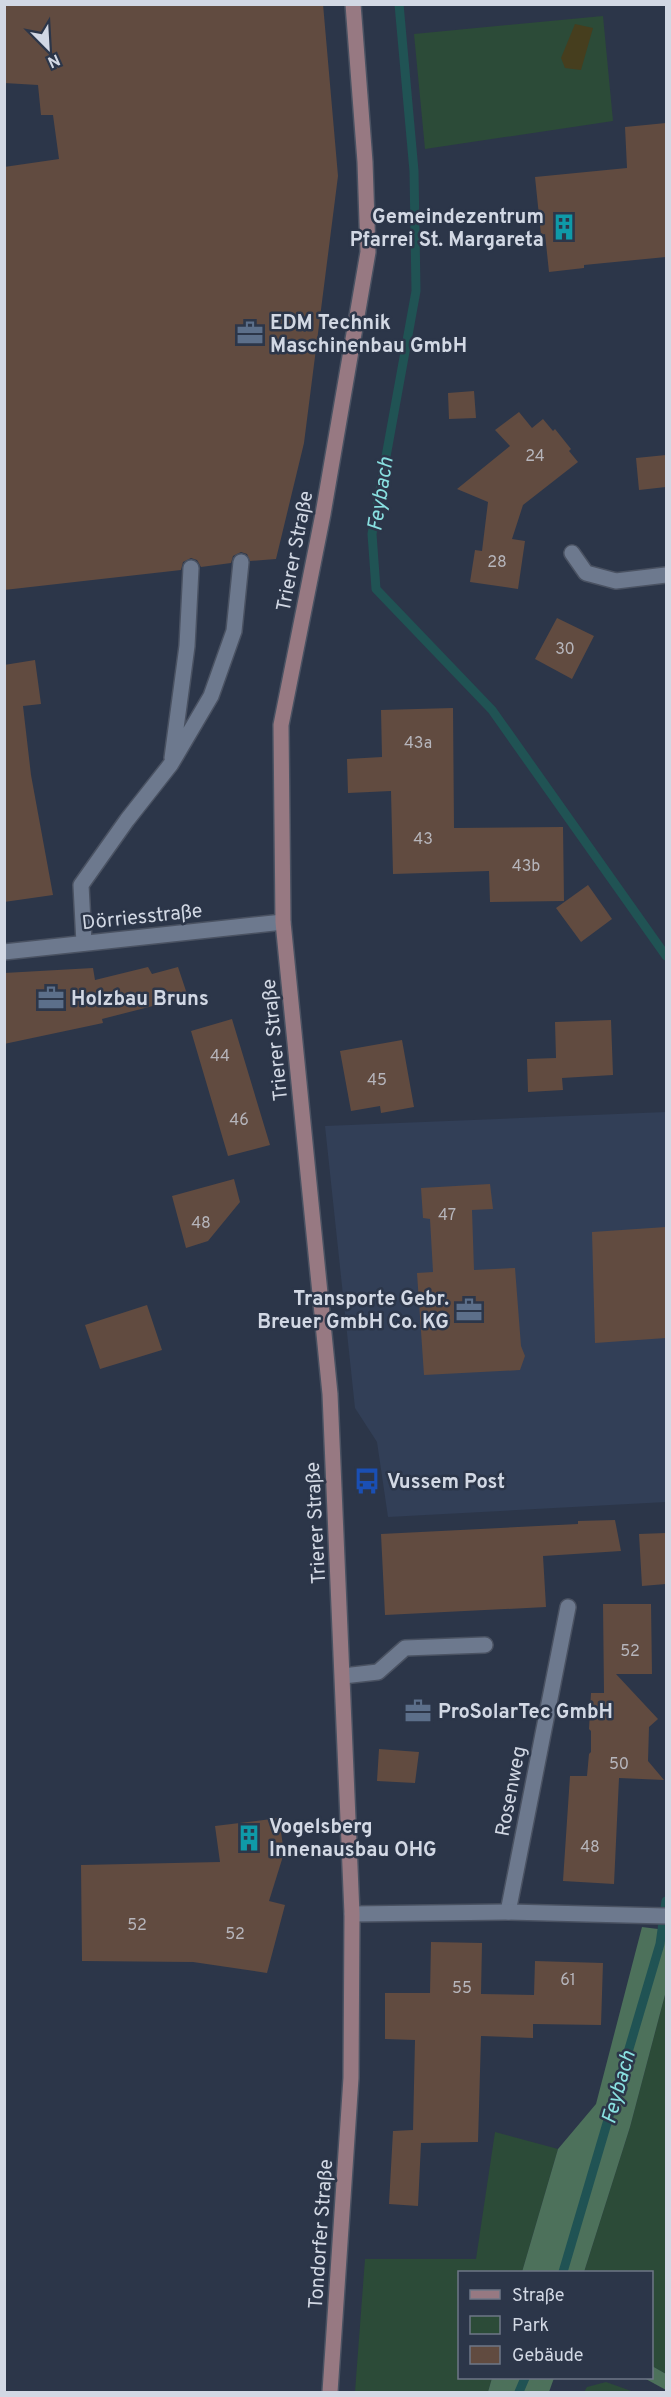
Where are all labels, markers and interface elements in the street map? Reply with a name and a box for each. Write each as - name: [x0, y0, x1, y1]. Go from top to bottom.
- north arrow: [18, 18, 78, 78]
- text: N: [44, 48, 63, 71]
- place label: Gemeindezentrum Pfarrei St. Margareta: [350, 205, 544, 254]
- building icon: Gemeindezentrum Pfarrei St. Margareta: [549, 212, 579, 242]
- place label: EDM Technik Maschinenbau GmbH: [270, 311, 467, 360]
- office icon: EDM Technik Maschinenbau GmbH: [235, 318, 265, 348]
- house number: 24: [525, 447, 545, 467]
- water label: Feybach: [362, 455, 401, 533]
- street label: Trierer Straße: [272, 489, 320, 614]
- house number: 28: [487, 553, 507, 573]
- house number: 30: [555, 640, 575, 660]
- house number: 43a: [404, 734, 432, 754]
- house number: 43: [413, 830, 433, 850]
- house number: 43b: [512, 857, 540, 877]
- street label: Dörriesstraße: [81, 899, 204, 937]
- street label: Trierer Straße: [257, 977, 295, 1102]
- office icon: Holzbau Bruns: [36, 983, 66, 1013]
- place label: Holzbau Bruns: [71, 987, 209, 1013]
- house number: 44: [210, 1047, 230, 1067]
- house number: 45: [367, 1071, 387, 1091]
- house number: 46: [229, 1111, 249, 1131]
- house number: 47: [438, 1206, 456, 1226]
- house number: 48: [191, 1214, 211, 1234]
- place label: Transporte Gebr. Breuer GmbH Co. KG: [257, 1287, 449, 1336]
- office icon: Transporte Gebr. Breuer GmbH Co. KG: [454, 1295, 484, 1325]
- street label: Trierer Straße: [301, 1461, 333, 1585]
- bus stop icon: Vussem Post: [352, 1466, 382, 1496]
- place label: Vussem Post: [387, 1470, 505, 1496]
- house number: 52: [620, 1642, 640, 1662]
- office icon: ProSolarTec GmbH: [403, 1696, 433, 1726]
- place label: ProSolarTec GmbH: [438, 1700, 613, 1726]
- street label: Rosenweg: [490, 1744, 533, 1839]
- house number: 50: [609, 1755, 629, 1775]
- place label: Vogelsberg Innenausbau OHG: [269, 1815, 437, 1864]
- building icon: Vogelsberg Innenausbau OHG: [234, 1823, 264, 1853]
- house number: 48: [580, 1838, 600, 1858]
- house number: 52: [127, 1916, 147, 1936]
- house number: 52: [225, 1925, 245, 1945]
- house number: 61: [560, 1971, 576, 1991]
- house number: 55: [452, 1979, 472, 1999]
- water label: Feybach: [596, 2047, 643, 2127]
- street label: Tondorfer Straße: [304, 2158, 340, 2310]
- legend: [458, 2271, 653, 2379]
- text: Straße: [512, 2285, 564, 2308]
- text: Park: [512, 2315, 549, 2338]
- text: Gebäude: [512, 2345, 584, 2368]

